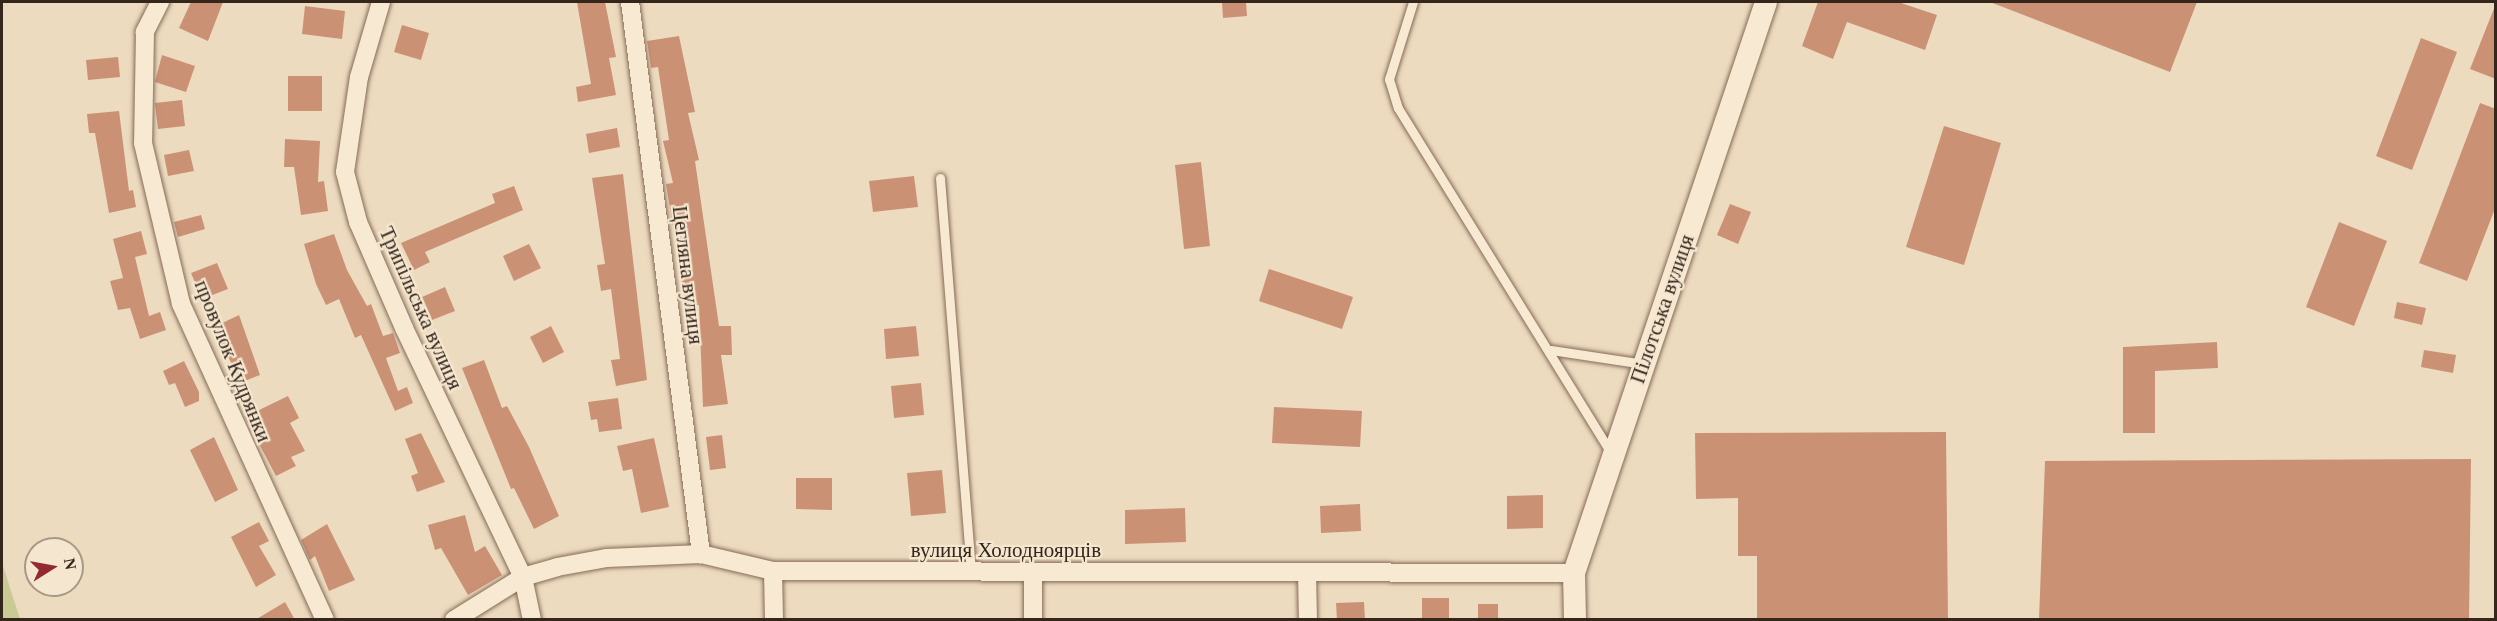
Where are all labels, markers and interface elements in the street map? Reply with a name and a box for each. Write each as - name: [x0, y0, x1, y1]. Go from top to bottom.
- street label: Цегляна вулиця: [667, 204, 709, 346]
- street label: Трипільська вулиця: [374, 223, 468, 393]
- street label: Пілотська вулиця: [1625, 231, 1699, 387]
- street label: провулок Кудрянки: [189, 276, 277, 446]
- north arrow: [24, 537, 84, 597]
- street label: вулиця Холодноярців: [911, 537, 1101, 563]
- text: N: [61, 557, 80, 571]

